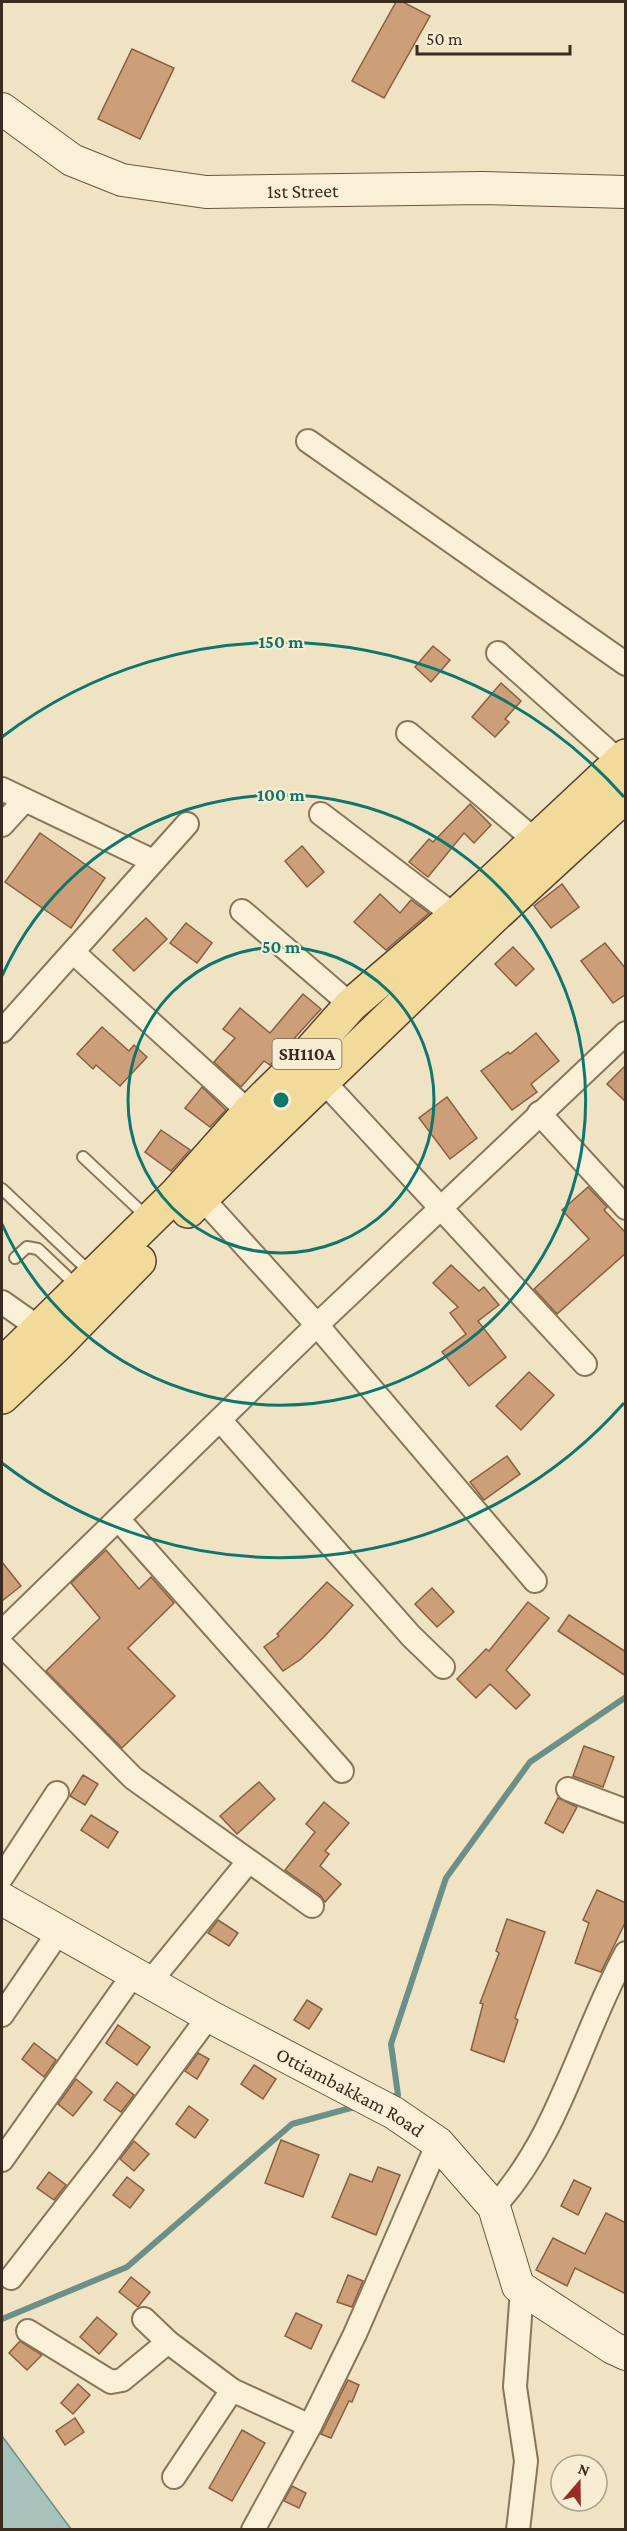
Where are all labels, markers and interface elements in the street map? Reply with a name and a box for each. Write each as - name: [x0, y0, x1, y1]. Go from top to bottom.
- scale bar: [417, 18, 570, 56]
- text: 50 m: [426, 29, 463, 49]
- street label: 1st Street: [267, 179, 339, 202]
- text: 150 m: [258, 632, 304, 652]
- text: 100 m: [257, 785, 305, 805]
- text: 50 m: [262, 937, 301, 957]
- road number: SH110A: [272, 1039, 342, 1069]
- centre of rings: [271, 1090, 291, 1110]
- street label: Ottiambakkam Road: [273, 2042, 429, 2142]
- north arrow: [549, 2453, 609, 2513]
- text: N: [576, 2460, 592, 2479]

